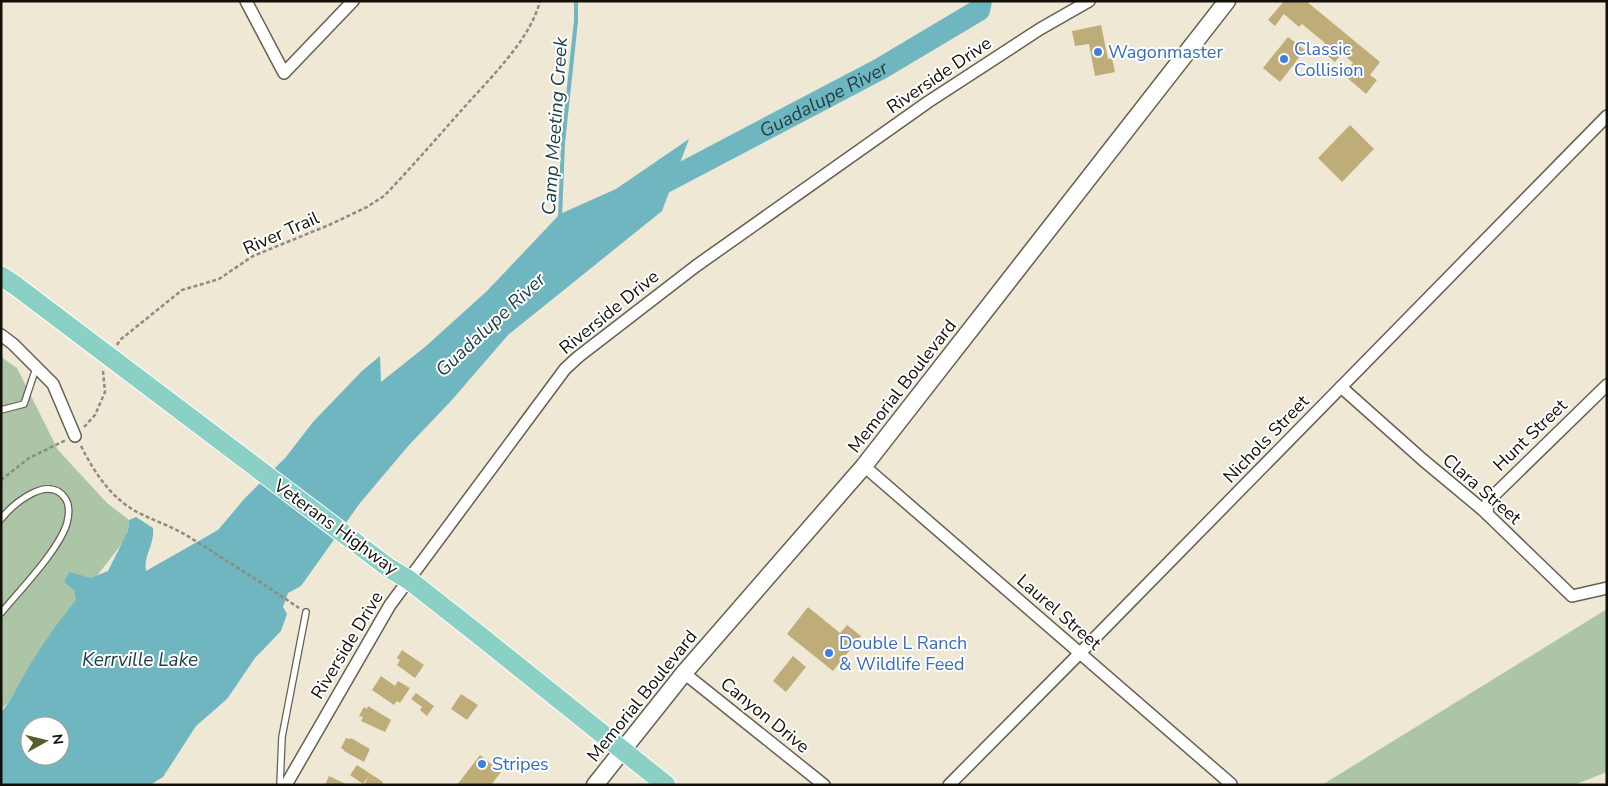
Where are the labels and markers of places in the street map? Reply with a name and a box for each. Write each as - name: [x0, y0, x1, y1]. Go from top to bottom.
- place label: Classic Collision: [1294, 37, 1363, 82]
- place label: Wagonmaster: [1108, 40, 1223, 64]
- marker: Wagonmaster: [1092, 46, 1104, 58]
- marker: Classic Collision: [1278, 53, 1290, 65]
- place label: Double L Ranch & Wildlife Feed: [839, 631, 967, 676]
- marker: Double L Ranch & Wildlife Feed: [823, 647, 835, 659]
- place label: Stripes: [492, 752, 549, 776]
- marker: Stripes: [476, 758, 488, 770]

